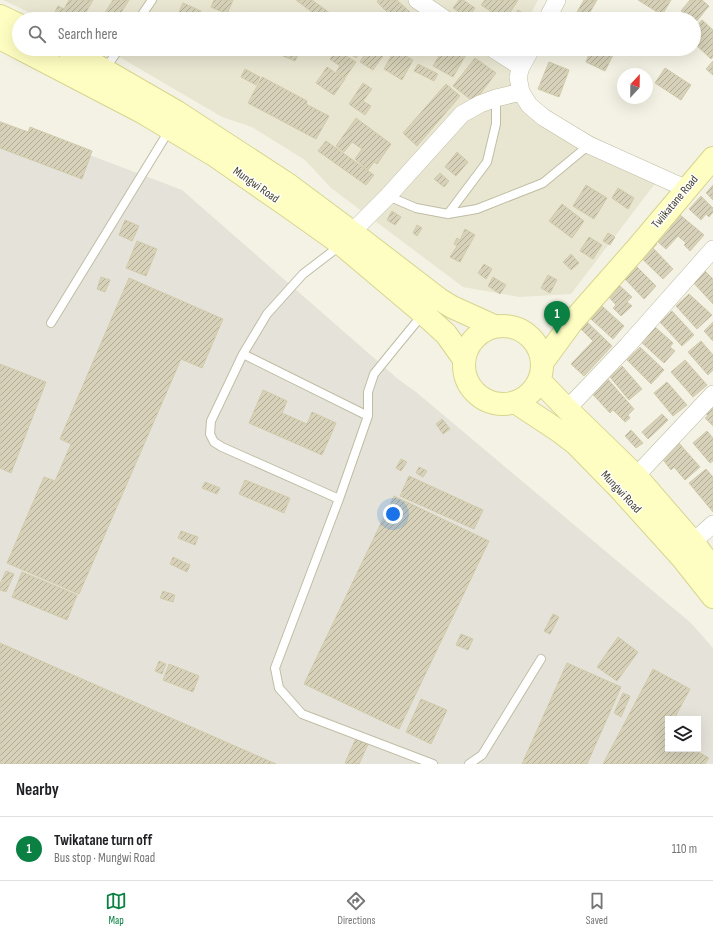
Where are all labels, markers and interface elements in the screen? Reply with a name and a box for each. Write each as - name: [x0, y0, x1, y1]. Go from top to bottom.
- search box: [12, 12, 701, 56]
- icon: search: [26, 23, 48, 45]
- text: Search here: [58, 25, 118, 44]
- north arrow: [617, 68, 653, 104]
- street label: Mungwi Road: [230, 164, 282, 206]
- street label: Twiikatane Road: [648, 172, 702, 232]
- pin: 1: [544, 301, 570, 334]
- street label: Mungwi Road: [597, 468, 645, 516]
- your location: [383, 504, 403, 524]
- map controls: [665, 716, 701, 752]
- button: layers: [665, 716, 701, 752]
- text: Nearby: [16, 780, 59, 800]
- text: Twikatane turn off: [54, 831, 152, 850]
- text: 1: [26, 841, 32, 857]
- text: 110 m: [672, 841, 697, 857]
- text: Bus stop · Mungwi Road: [54, 850, 155, 866]
- tab: Map: [105, 890, 127, 927]
- tab: Directions: [338, 890, 375, 927]
- tab: Saved: [586, 890, 608, 927]

